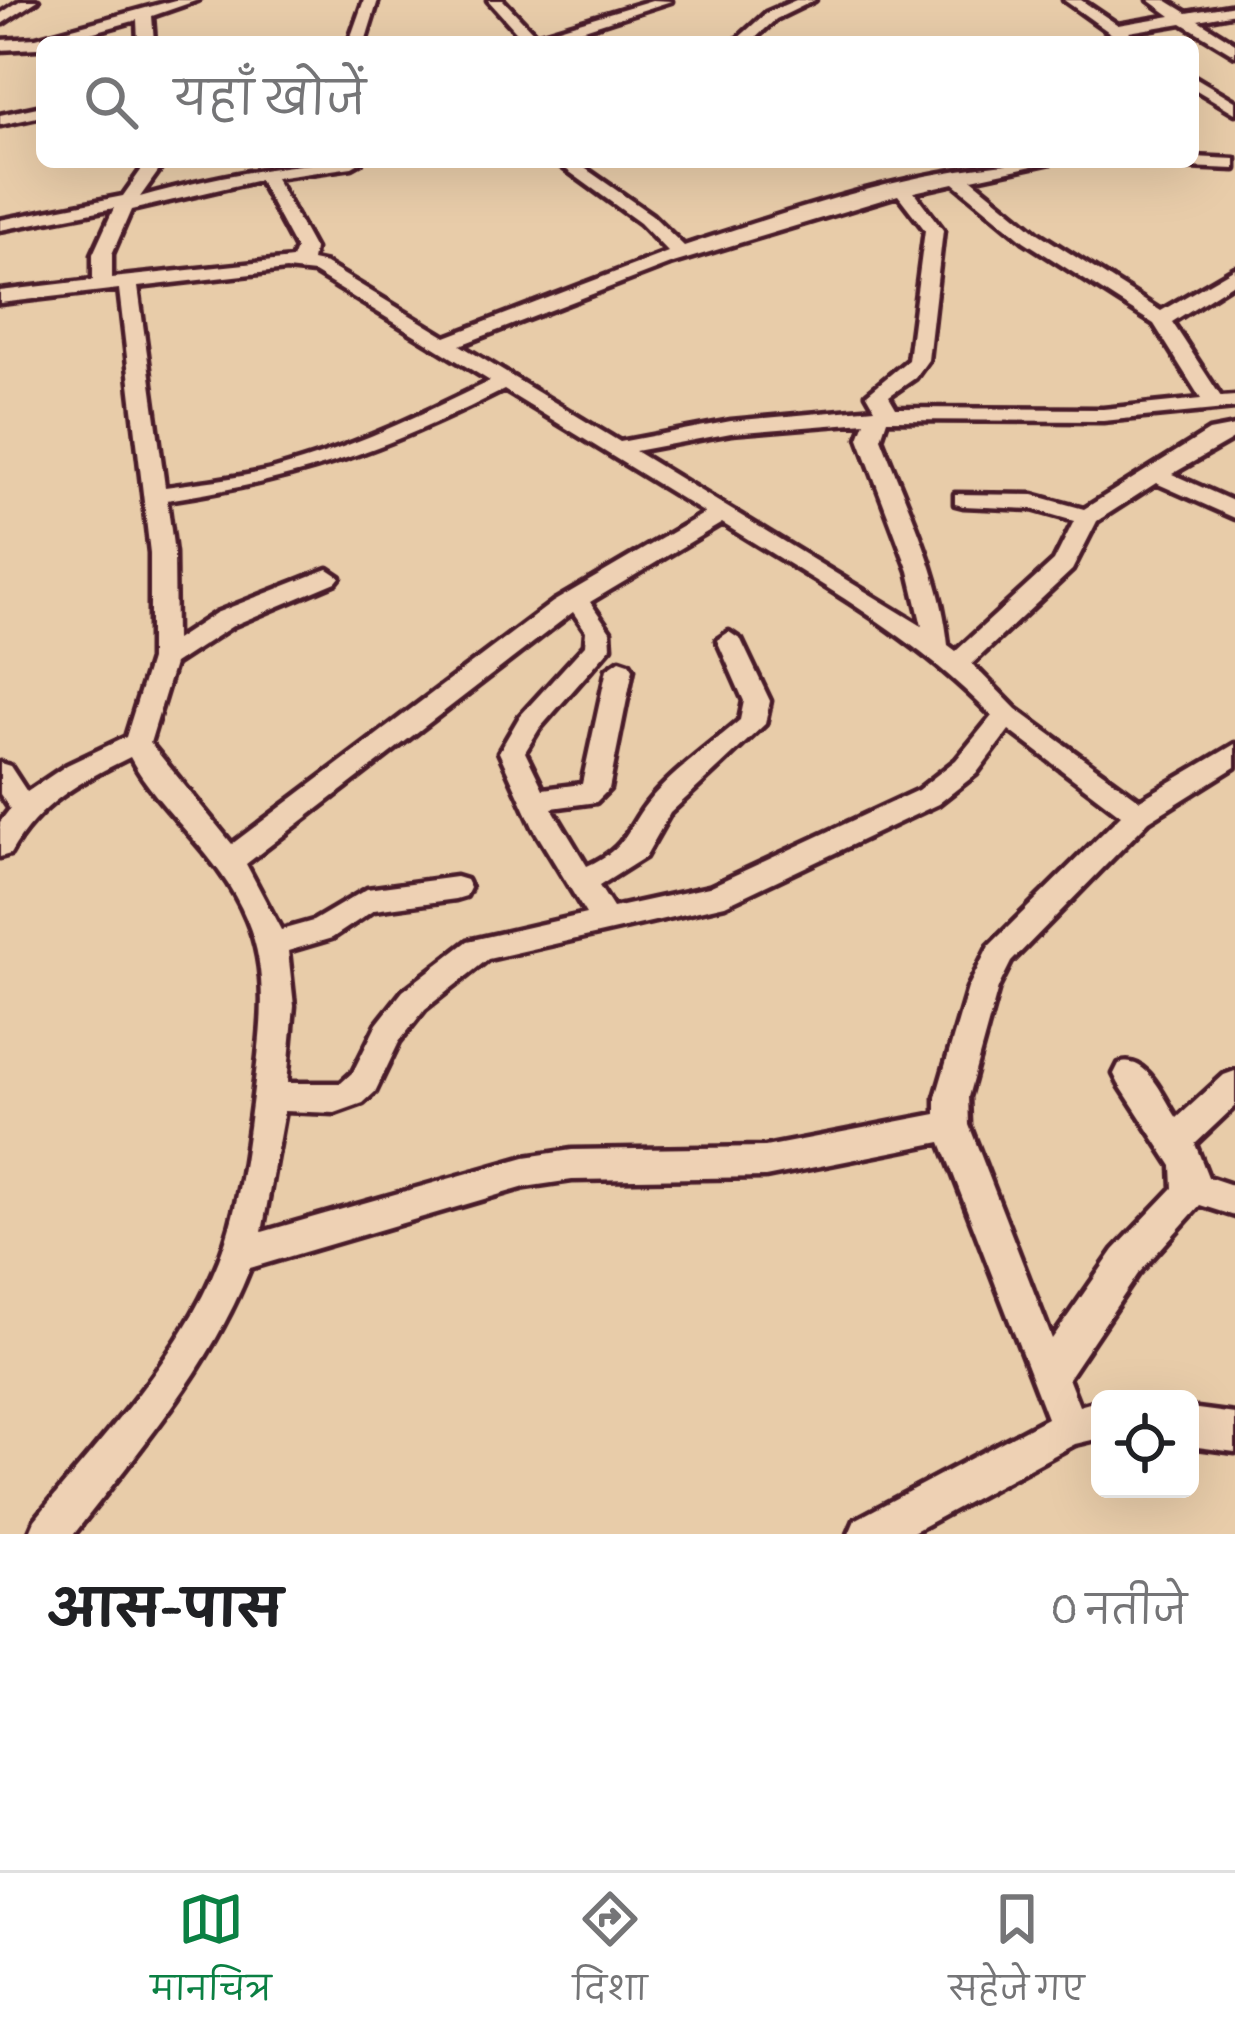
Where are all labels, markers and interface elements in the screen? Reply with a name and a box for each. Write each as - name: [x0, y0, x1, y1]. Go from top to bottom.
- search box: [36, 36, 1199, 168]
- icon: search: [78, 69, 144, 135]
- text: यहाँ खोजें: [174, 72, 366, 128]
- map controls: [1091, 1390, 1199, 1498]
- button: locate: [1091, 1390, 1199, 1498]
- text: आस-पास: [48, 1578, 282, 1642]
- text: 0 नतीजे: [1051, 1586, 1187, 1635]
- tab: मानचित्र: [151, 1886, 272, 2025]
- tab: दिशा: [573, 1886, 648, 2025]
- tab: सहेजे गए: [949, 1886, 1084, 2025]

